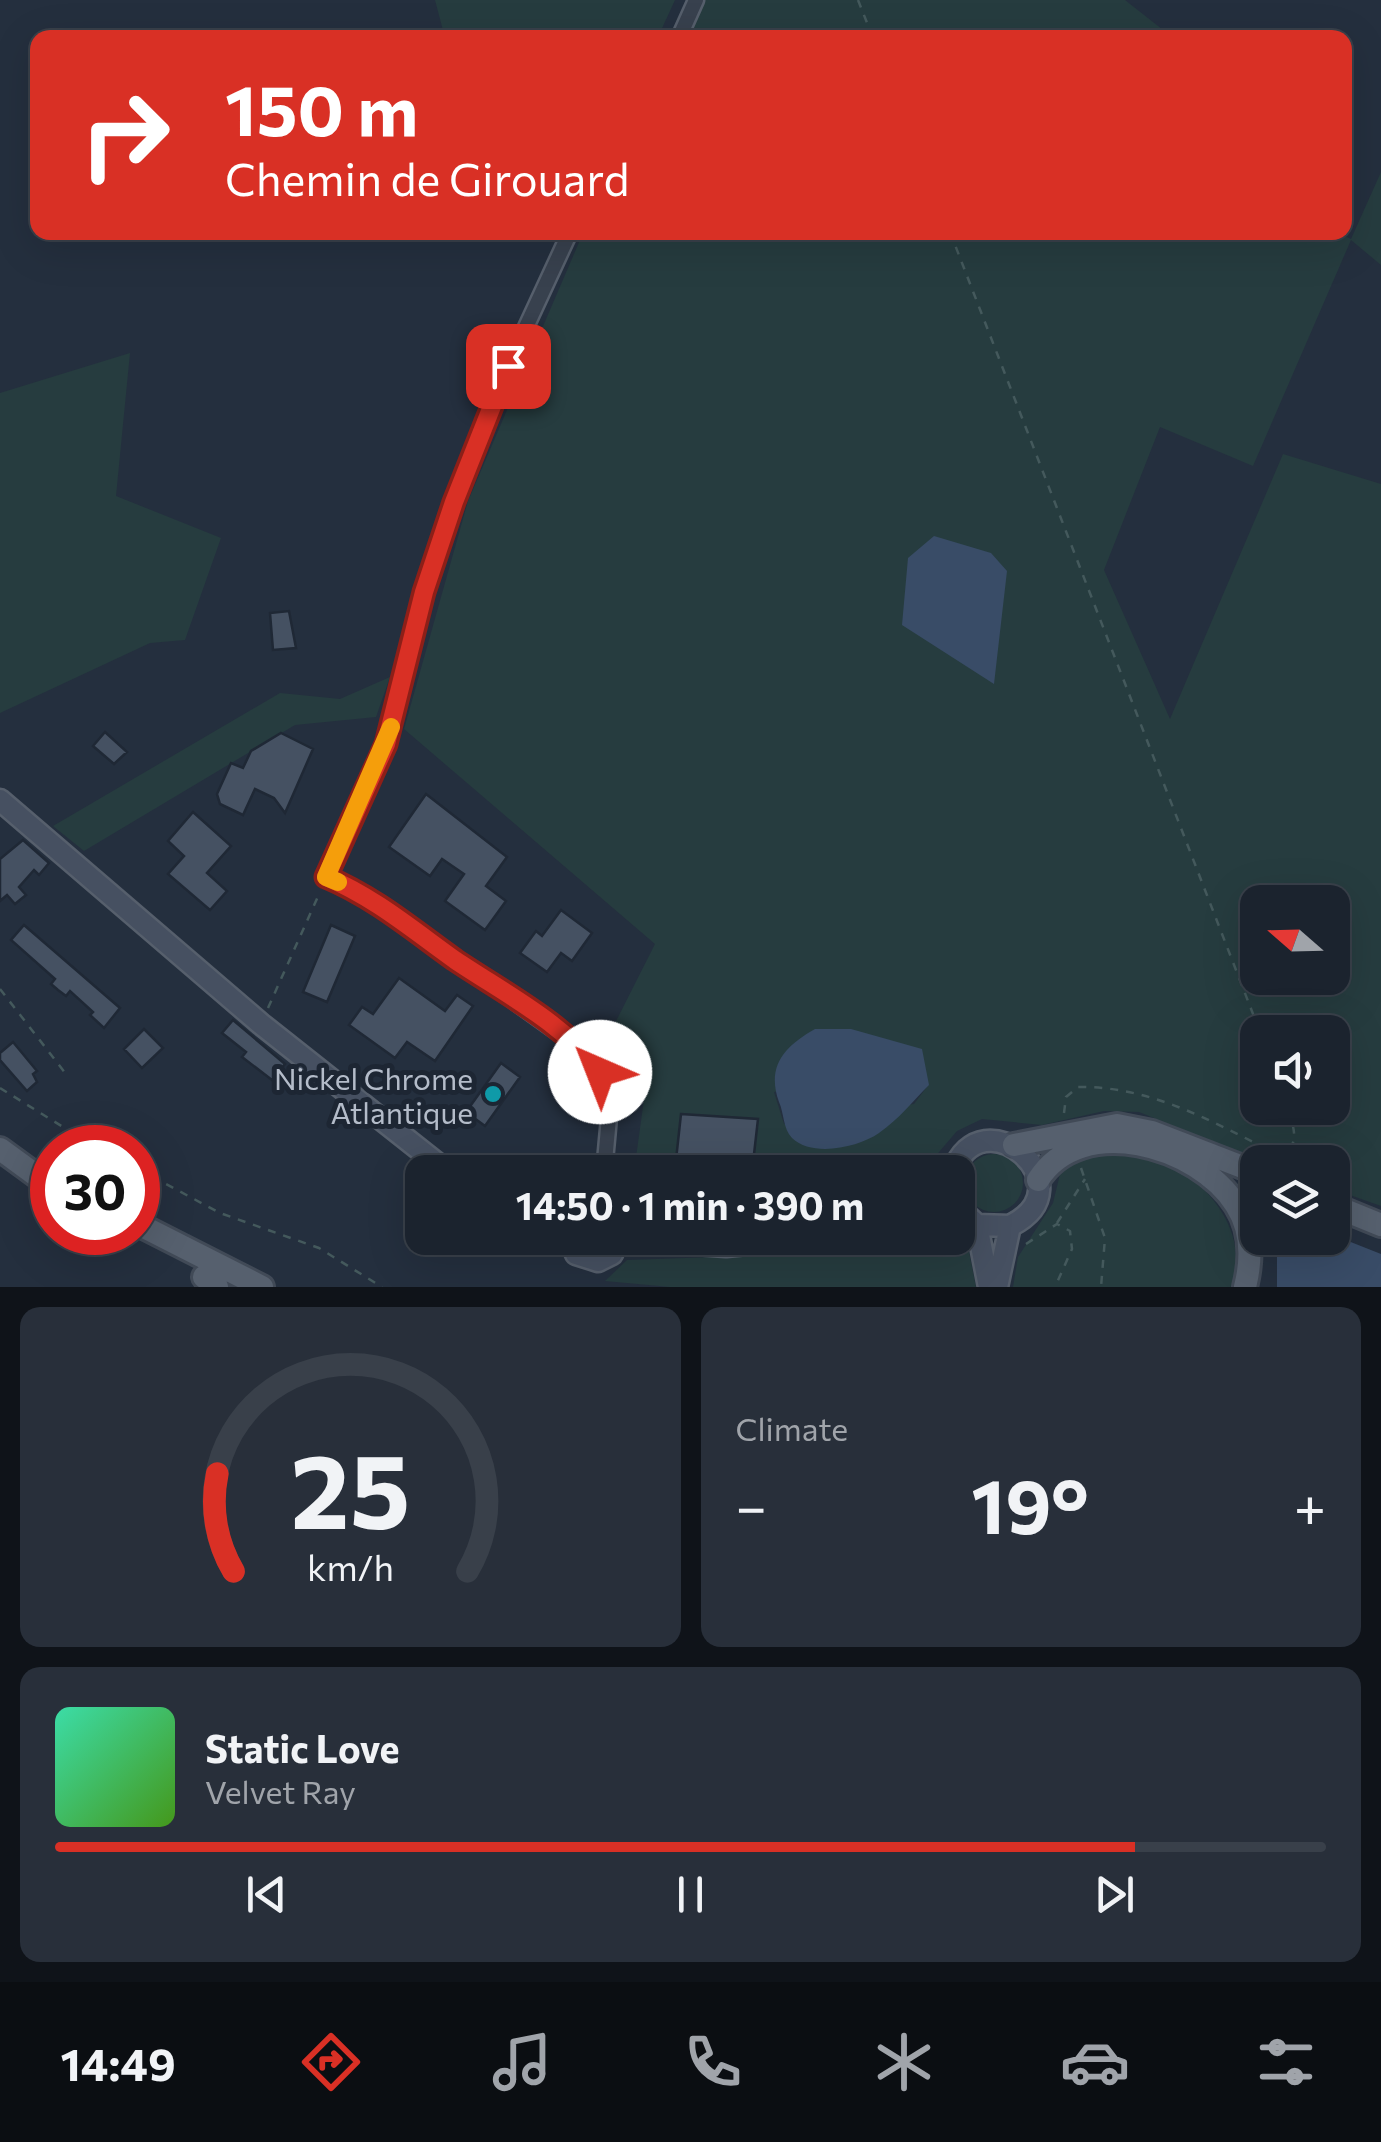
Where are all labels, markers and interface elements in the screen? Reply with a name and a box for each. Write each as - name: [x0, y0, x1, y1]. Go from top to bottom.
- text: 150 m: [225, 65, 418, 150]
- icon: right: [60, 70, 190, 200]
- text: Chemin de Girouard: [225, 150, 629, 205]
- pin: [466, 324, 551, 409]
- icon: arrive: [481, 339, 536, 394]
- north arrow: [1240, 885, 1350, 995]
- map controls: [1240, 885, 1350, 1255]
- button: sound: [1240, 1015, 1350, 1125]
- position arrow: [548, 1020, 652, 1124]
- place label: Nickel Chrome Atlantique: [274, 1059, 473, 1130]
- marker: Nickel Chrome Atlantique: [482, 1083, 504, 1105]
- speed limit sign: 30: [30, 1125, 160, 1255]
- button: layers: [1240, 1145, 1350, 1255]
- text: 14:50 · 1 min · 390 m: [516, 1181, 864, 1228]
- text: Climate: [736, 1408, 848, 1448]
- text: 25: [290, 1423, 410, 1550]
- text: 19°: [971, 1458, 1089, 1549]
- text: −: [736, 1471, 767, 1538]
- text: +: [1294, 1471, 1326, 1538]
- text: km/h: [307, 1545, 394, 1588]
- text: Static Love: [205, 1724, 400, 1771]
- text: Velvet Ray: [205, 1771, 356, 1811]
- icon: previous: [239, 1867, 294, 1922]
- icon: pause: [663, 1867, 718, 1922]
- icon: next: [1087, 1867, 1142, 1922]
- icon: directions: [296, 2027, 366, 2097]
- icon: music: [487, 2027, 557, 2097]
- icon: phone: [678, 2027, 748, 2097]
- icon: climate: [869, 2027, 939, 2097]
- icon: car: [1060, 2027, 1130, 2097]
- icon: filters: [1251, 2027, 1321, 2097]
- text: 14:49: [60, 2035, 176, 2090]

